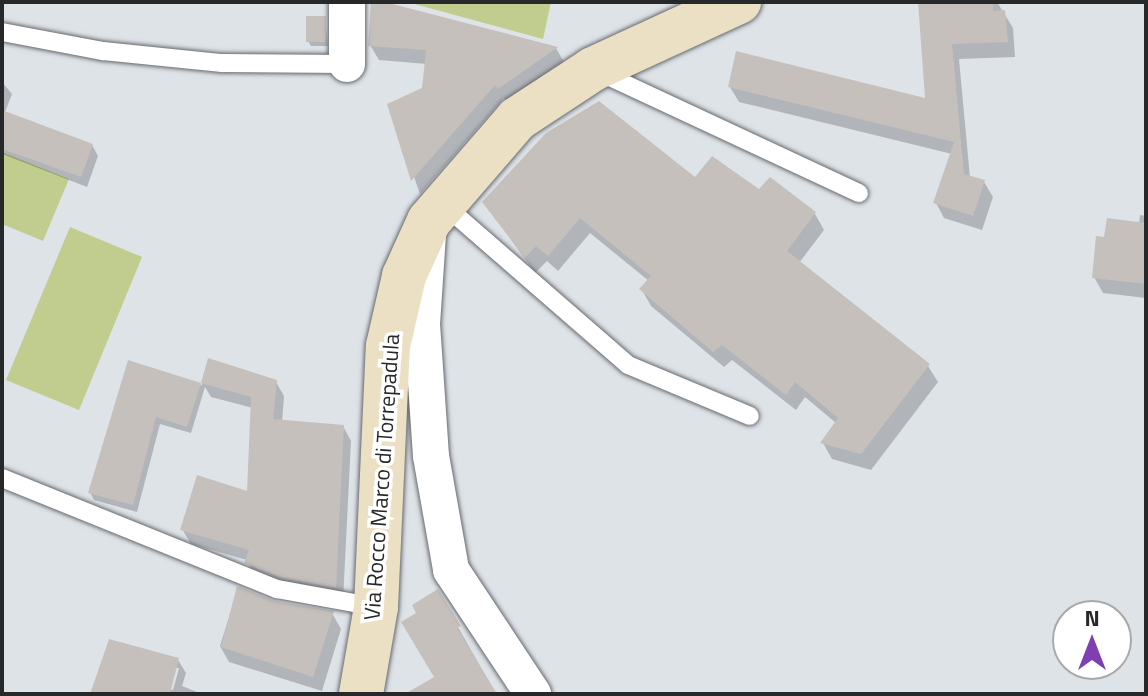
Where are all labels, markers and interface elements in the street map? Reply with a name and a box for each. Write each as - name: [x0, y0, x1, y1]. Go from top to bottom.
- street label: Via Rocco Marco di Torrepadula: [359, 333, 405, 621]
- north arrow: [1052, 600, 1132, 680]
- text: N: [1084, 601, 1100, 635]

